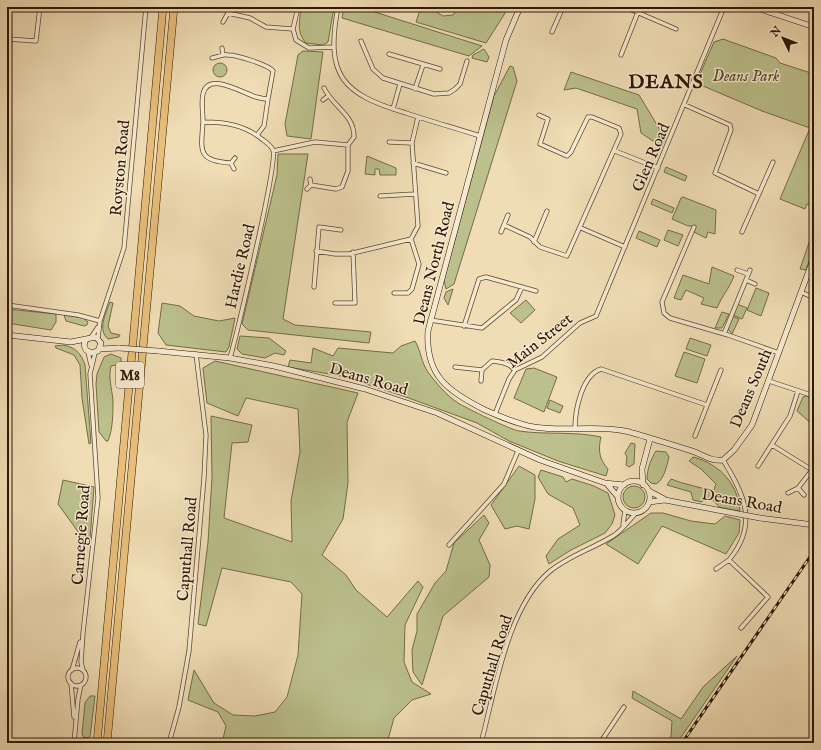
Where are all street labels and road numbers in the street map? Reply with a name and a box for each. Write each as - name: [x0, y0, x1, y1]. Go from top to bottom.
- street label: Royston Road: [107, 119, 135, 217]
- street label: Glen Road: [628, 120, 675, 195]
- street label: Deans North Road: [410, 199, 460, 327]
- street label: Hardie Road: [222, 222, 261, 311]
- street label: Main Street: [503, 309, 578, 373]
- street label: Deans South: [726, 346, 778, 431]
- street label: Deans Road: [327, 359, 411, 401]
- road number: M8: [116, 362, 144, 388]
- street label: Carnegie Road: [69, 484, 95, 586]
- street label: Deans Road: [700, 485, 784, 519]
- street label: Caputhall Road: [173, 496, 203, 602]
- street label: Caputhall Road: [468, 612, 518, 719]

